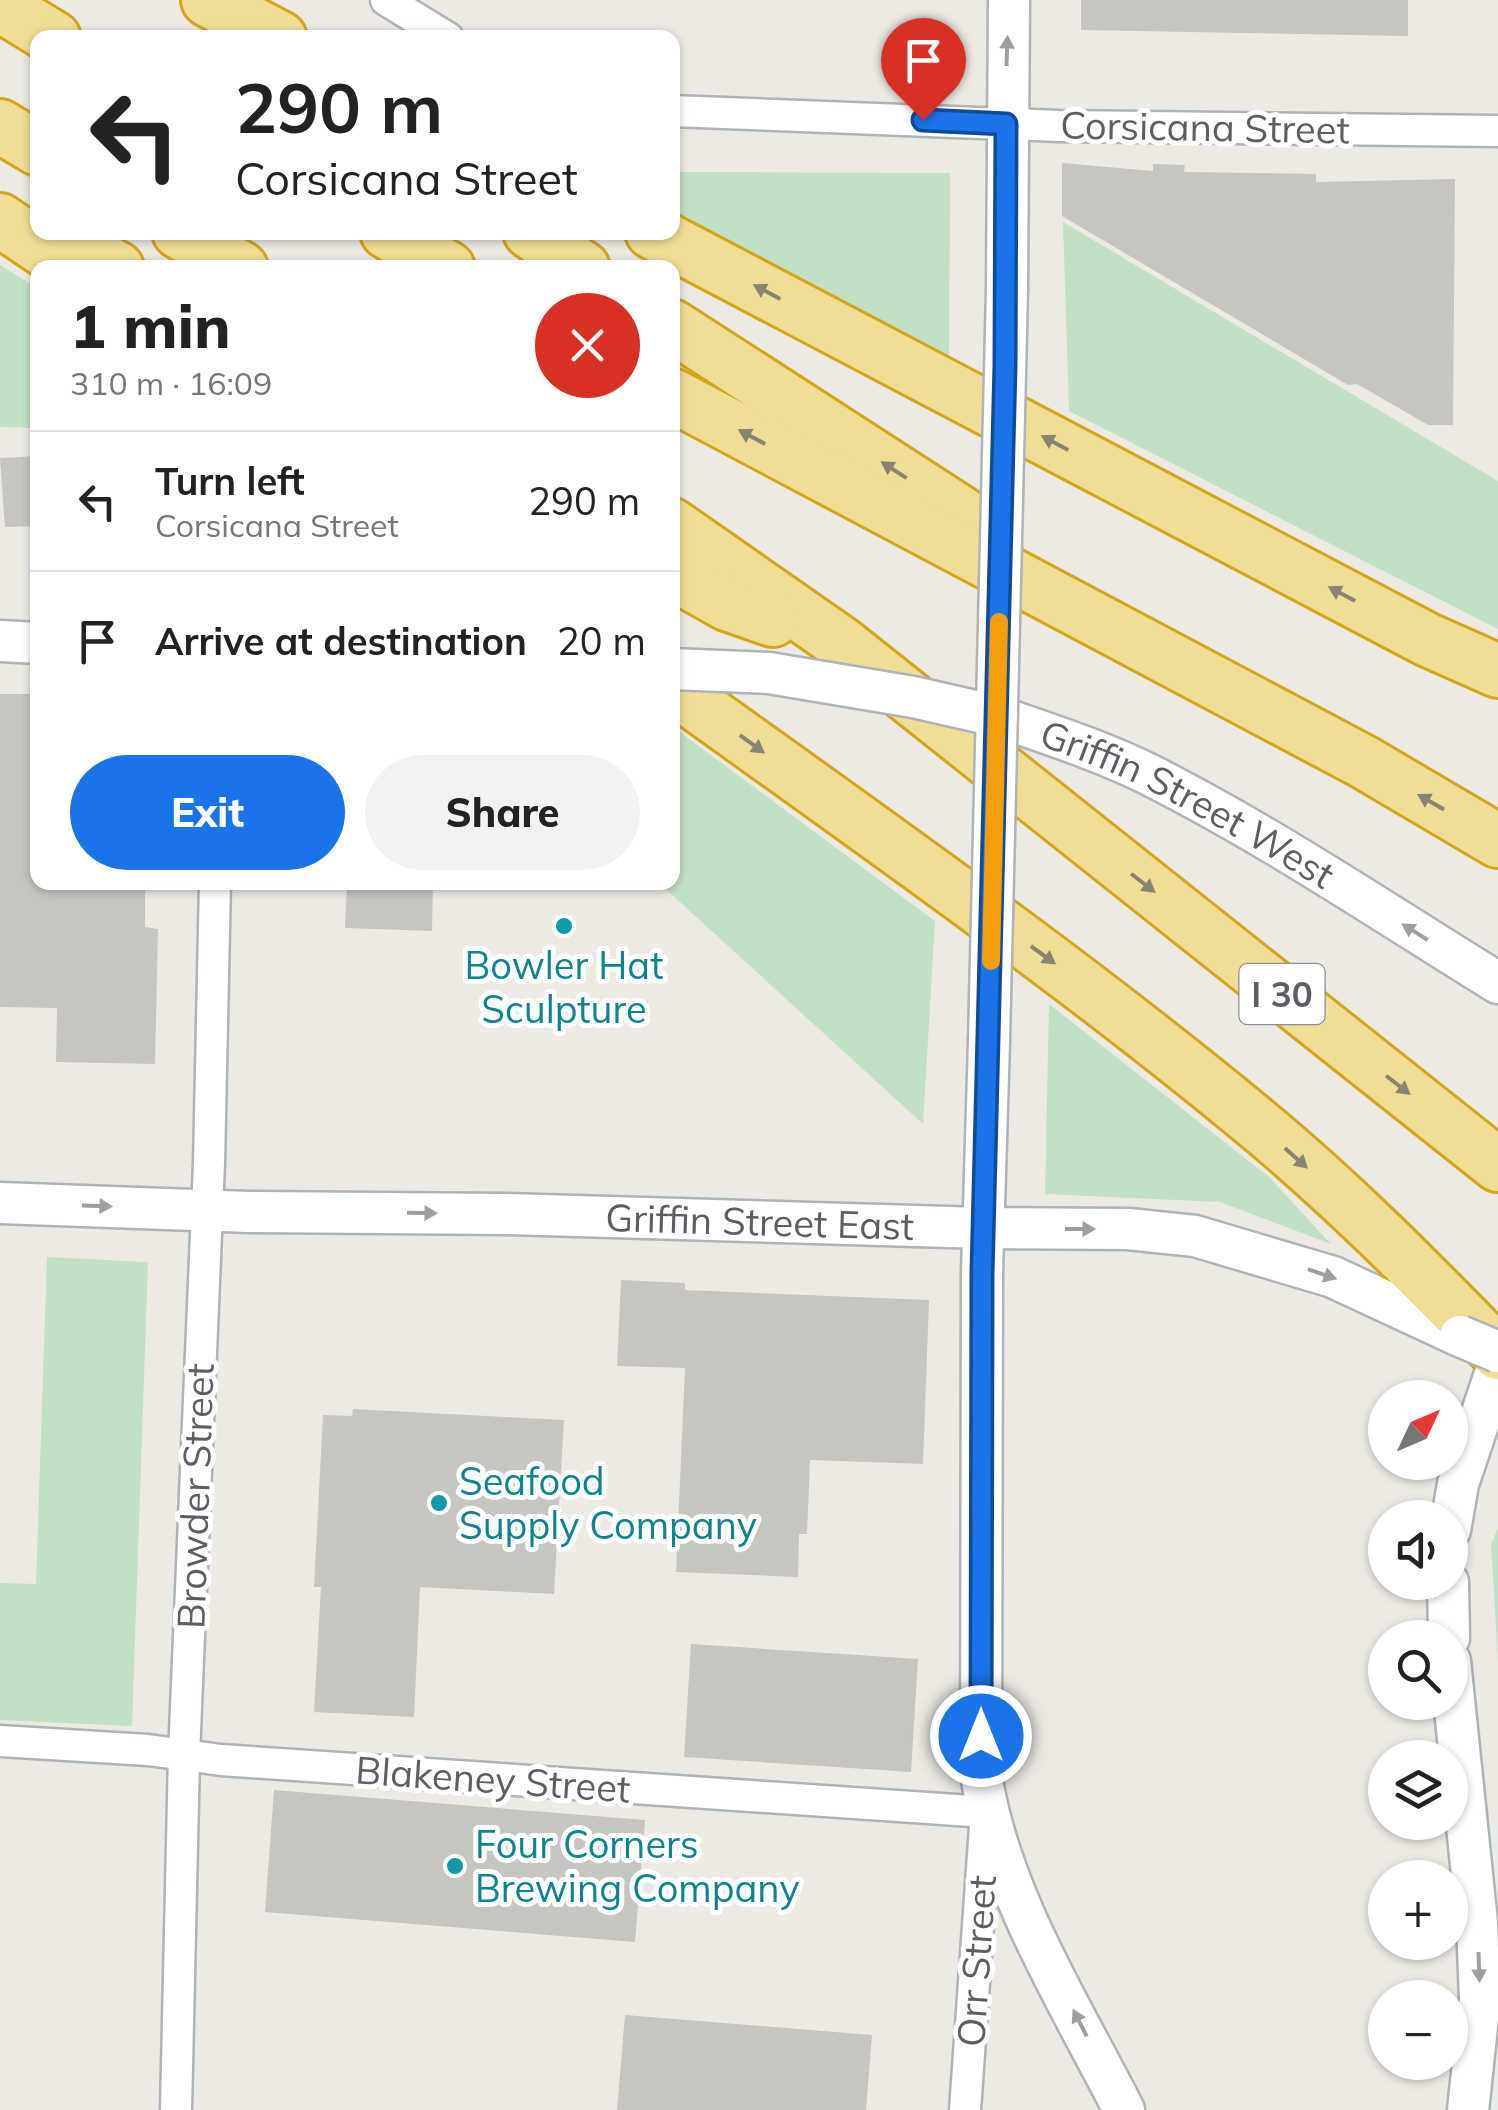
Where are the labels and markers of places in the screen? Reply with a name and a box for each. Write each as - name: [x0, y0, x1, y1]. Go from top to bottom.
- pin: [881, 18, 966, 121]
- marker: Bowler Hat Sculpture: [553, 915, 575, 937]
- place label: Bowler Hat Sculpture: [465, 941, 663, 1033]
- place label: Seafood Supply Company: [459, 1457, 757, 1549]
- marker: Seafood Supply Company: [428, 1492, 450, 1514]
- place label: Four Corners Brewing Company: [475, 1820, 800, 1912]
- marker: Four Corners Brewing Company: [444, 1855, 466, 1877]

